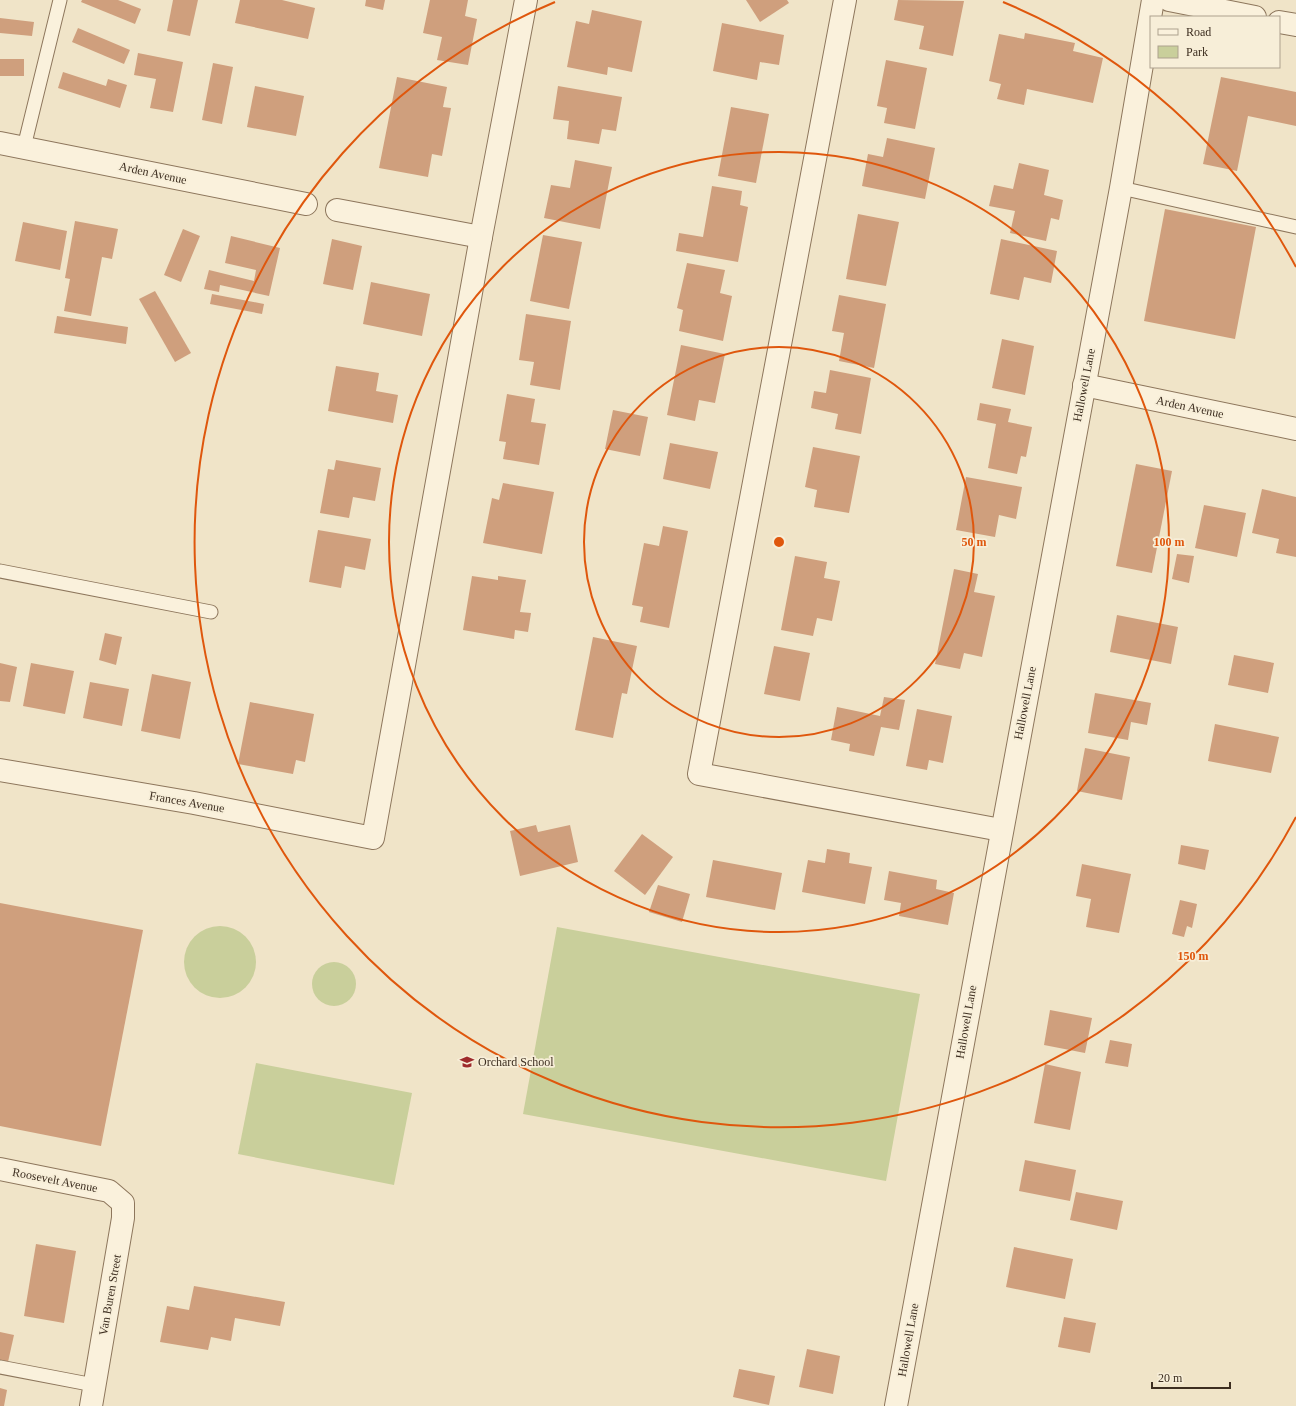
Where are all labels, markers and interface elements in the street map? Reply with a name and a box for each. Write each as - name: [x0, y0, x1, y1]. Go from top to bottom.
- legend: [1150, 16, 1280, 68]
- text: Road: [1186, 25, 1211, 39]
- text: Park: [1186, 45, 1208, 59]
- street label: Arden Avenue: [118, 159, 188, 187]
- street label: Hallowell Lane: [1070, 347, 1098, 423]
- street label: Arden Avenue: [1155, 393, 1225, 421]
- centre of rings: [772, 535, 786, 549]
- text: 50 m: [962, 535, 987, 549]
- text: 100 m: [1154, 535, 1185, 549]
- street label: Hallowell Lane: [1011, 665, 1039, 741]
- street label: Frances Avenue: [148, 788, 226, 816]
- text: 150 m: [1178, 949, 1209, 963]
- street label: Hallowell Lane: [953, 984, 979, 1060]
- school or university icon: Orchard School: [459, 1054, 475, 1070]
- place label: Orchard School: [478, 1055, 554, 1069]
- street label: Roosevelt Avenue: [11, 1165, 99, 1195]
- street label: Van Buren Street: [96, 1253, 124, 1337]
- street label: Hallowell Lane: [895, 1302, 921, 1378]
- scale bar: [1152, 1364, 1230, 1390]
- text: 20 m: [1158, 1371, 1183, 1385]

